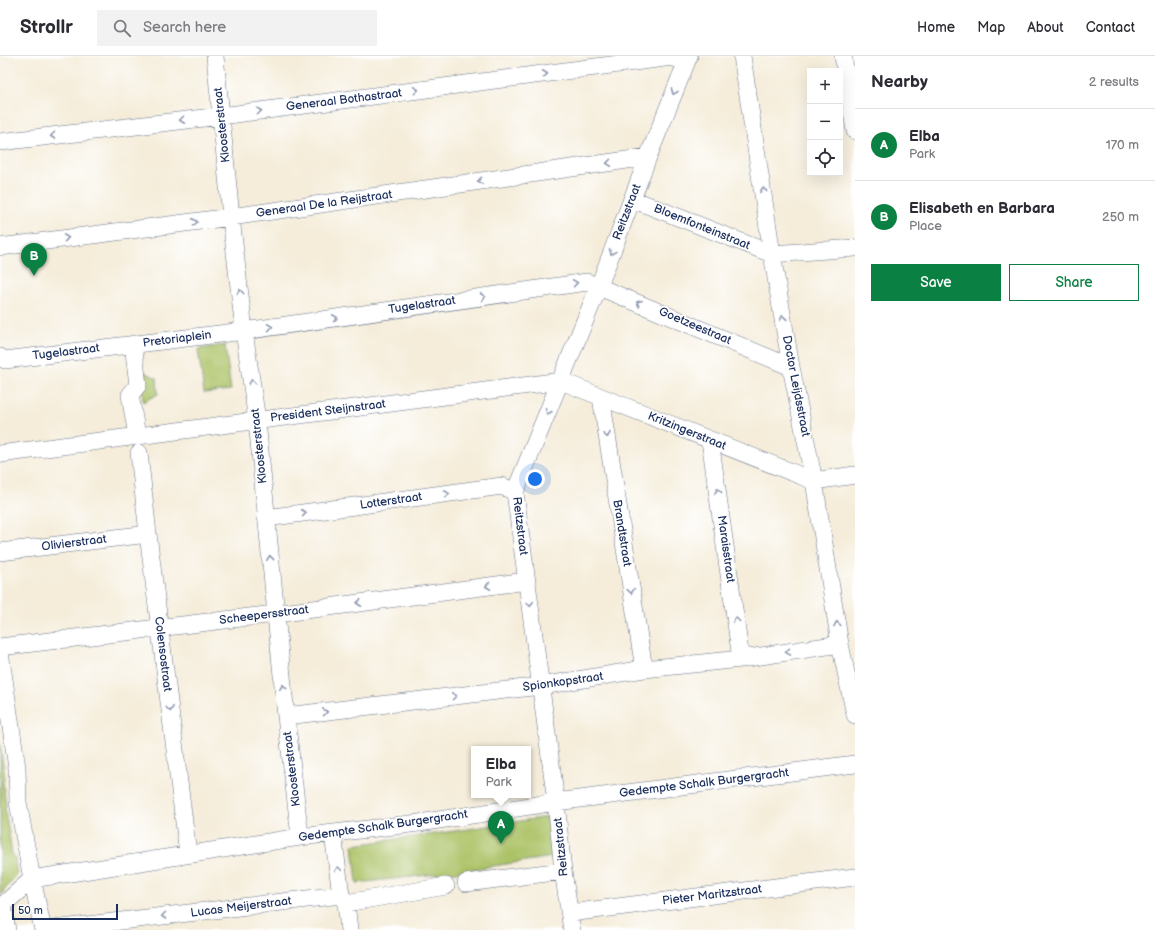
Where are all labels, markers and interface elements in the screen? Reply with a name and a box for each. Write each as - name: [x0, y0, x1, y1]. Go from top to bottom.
- search box: [97, 10, 377, 46]
- text: Strollr: [20, 16, 73, 39]
- icon: search: [111, 17, 133, 39]
- text: Search here: [143, 18, 226, 37]
- text: Home: [917, 19, 955, 36]
- text: Map: [977, 19, 1005, 36]
- text: About: [1027, 19, 1064, 36]
- text: Contact: [1086, 19, 1135, 36]
- map controls: [807, 68, 843, 176]
- button: +: [807, 68, 843, 104]
- one-way arrow: [542, 69, 548, 78]
- text: Nearby: [871, 72, 928, 92]
- text: 2 results: [1089, 74, 1139, 90]
- street label: Generaal Bothastraat: [285, 85, 403, 115]
- street label: Kloosterstraat: [211, 86, 233, 163]
- one-way arrow: [413, 86, 419, 95]
- one-way arrow: [671, 89, 679, 96]
- button: −: [807, 104, 843, 140]
- one-way arrow: [256, 107, 263, 116]
- one-way arrow: [179, 116, 185, 125]
- text: Elba: [909, 127, 940, 146]
- one-way arrow: [50, 131, 56, 140]
- text: A: [880, 137, 888, 153]
- text: 170 m: [1106, 137, 1139, 153]
- button: locate: [807, 140, 843, 176]
- text: Park: [909, 146, 935, 162]
- one-way arrow: [606, 158, 612, 167]
- one-way arrow: [477, 176, 483, 185]
- street label: Reitzstraat: [609, 182, 645, 242]
- street label: Generaal De la Reijstraat: [255, 187, 393, 221]
- one-way arrow: [759, 187, 768, 193]
- text: Elisabeth en Barbara: [909, 199, 1055, 218]
- street label: Bloemfonteinstraat: [652, 201, 753, 253]
- text: B: [879, 209, 889, 225]
- text: 250 m: [1102, 209, 1139, 225]
- one-way arrow: [192, 217, 198, 226]
- text: Place: [909, 218, 942, 234]
- one-way arrow: [63, 234, 69, 243]
- pin: B: [21, 243, 47, 276]
- one-way arrow: [608, 249, 616, 256]
- button: Save: [871, 264, 1001, 301]
- button: Share: [1009, 264, 1139, 301]
- one-way arrow: [572, 279, 578, 288]
- one-way arrow: [236, 289, 245, 295]
- street label: Tugelastraat: [388, 293, 457, 317]
- one-way arrow: [480, 293, 486, 302]
- one-way arrow: [636, 300, 644, 308]
- street label: Goetzeestraat: [656, 304, 734, 348]
- one-way arrow: [332, 314, 338, 323]
- one-way arrow: [779, 315, 788, 322]
- one-way arrow: [267, 323, 273, 332]
- street label: Pretoriaplein: [142, 327, 212, 351]
- street label: Doctor Leijdsstraat: [779, 334, 813, 438]
- street label: Tugelastraat: [32, 340, 101, 364]
- one-way arrow: [247, 379, 256, 385]
- street label: President Steijnstraat: [269, 396, 387, 426]
- street label: Kloosterstraat: [248, 407, 270, 484]
- one-way arrow: [545, 408, 553, 416]
- street label: Kritzingerstraat: [646, 408, 729, 454]
- one-way arrow: [602, 432, 611, 438]
- your location: [525, 469, 545, 489]
- one-way arrow: [713, 488, 722, 495]
- street label: Lotterstraat: [359, 489, 423, 513]
- one-way arrow: [444, 490, 450, 499]
- street label: Reitzstraat: [509, 496, 531, 556]
- street label: Brandtstraat: [609, 499, 635, 568]
- one-way arrow: [301, 509, 308, 518]
- street label: Maraisstraat: [714, 514, 738, 584]
- street label: Olivierstraat: [41, 532, 108, 554]
- one-way arrow: [265, 555, 274, 561]
- one-way arrow: [485, 581, 491, 590]
- one-way arrow: [626, 588, 635, 594]
- one-way arrow: [356, 598, 363, 607]
- one-way arrow: [525, 601, 534, 607]
- street label: Scheepersstraat: [218, 602, 310, 628]
- street label: Colensostraat: [151, 616, 175, 693]
- one-way arrow: [732, 617, 741, 623]
- one-way arrow: [833, 621, 842, 627]
- one-way arrow: [785, 647, 791, 656]
- street label: Spionkopstraat: [522, 669, 604, 695]
- one-way arrow: [279, 684, 288, 690]
- one-way arrow: [451, 692, 457, 701]
- one-way arrow: [165, 706, 174, 712]
- one-way arrow: [322, 707, 328, 716]
- street label: Kloosterstraat: [280, 730, 304, 807]
- popup: [471, 746, 531, 798]
- text: Elba: [486, 755, 516, 774]
- street label: Gedempte Schalk Burgergracht: [618, 765, 790, 801]
- text: Park: [486, 774, 512, 790]
- street label: Gedempte Schalk Burgergracht: [297, 807, 469, 845]
- pin: A: [488, 811, 514, 844]
- street label: Reitzstraat: [550, 817, 572, 877]
- one-way arrow: [334, 866, 343, 872]
- street label: Pieter Maritzstraat: [661, 881, 763, 909]
- street label: Lucas Meijerstraat: [190, 893, 293, 921]
- scale bar: [12, 902, 118, 921]
- text: 50 m: [18, 904, 43, 917]
- one-way arrow: [161, 911, 167, 920]

